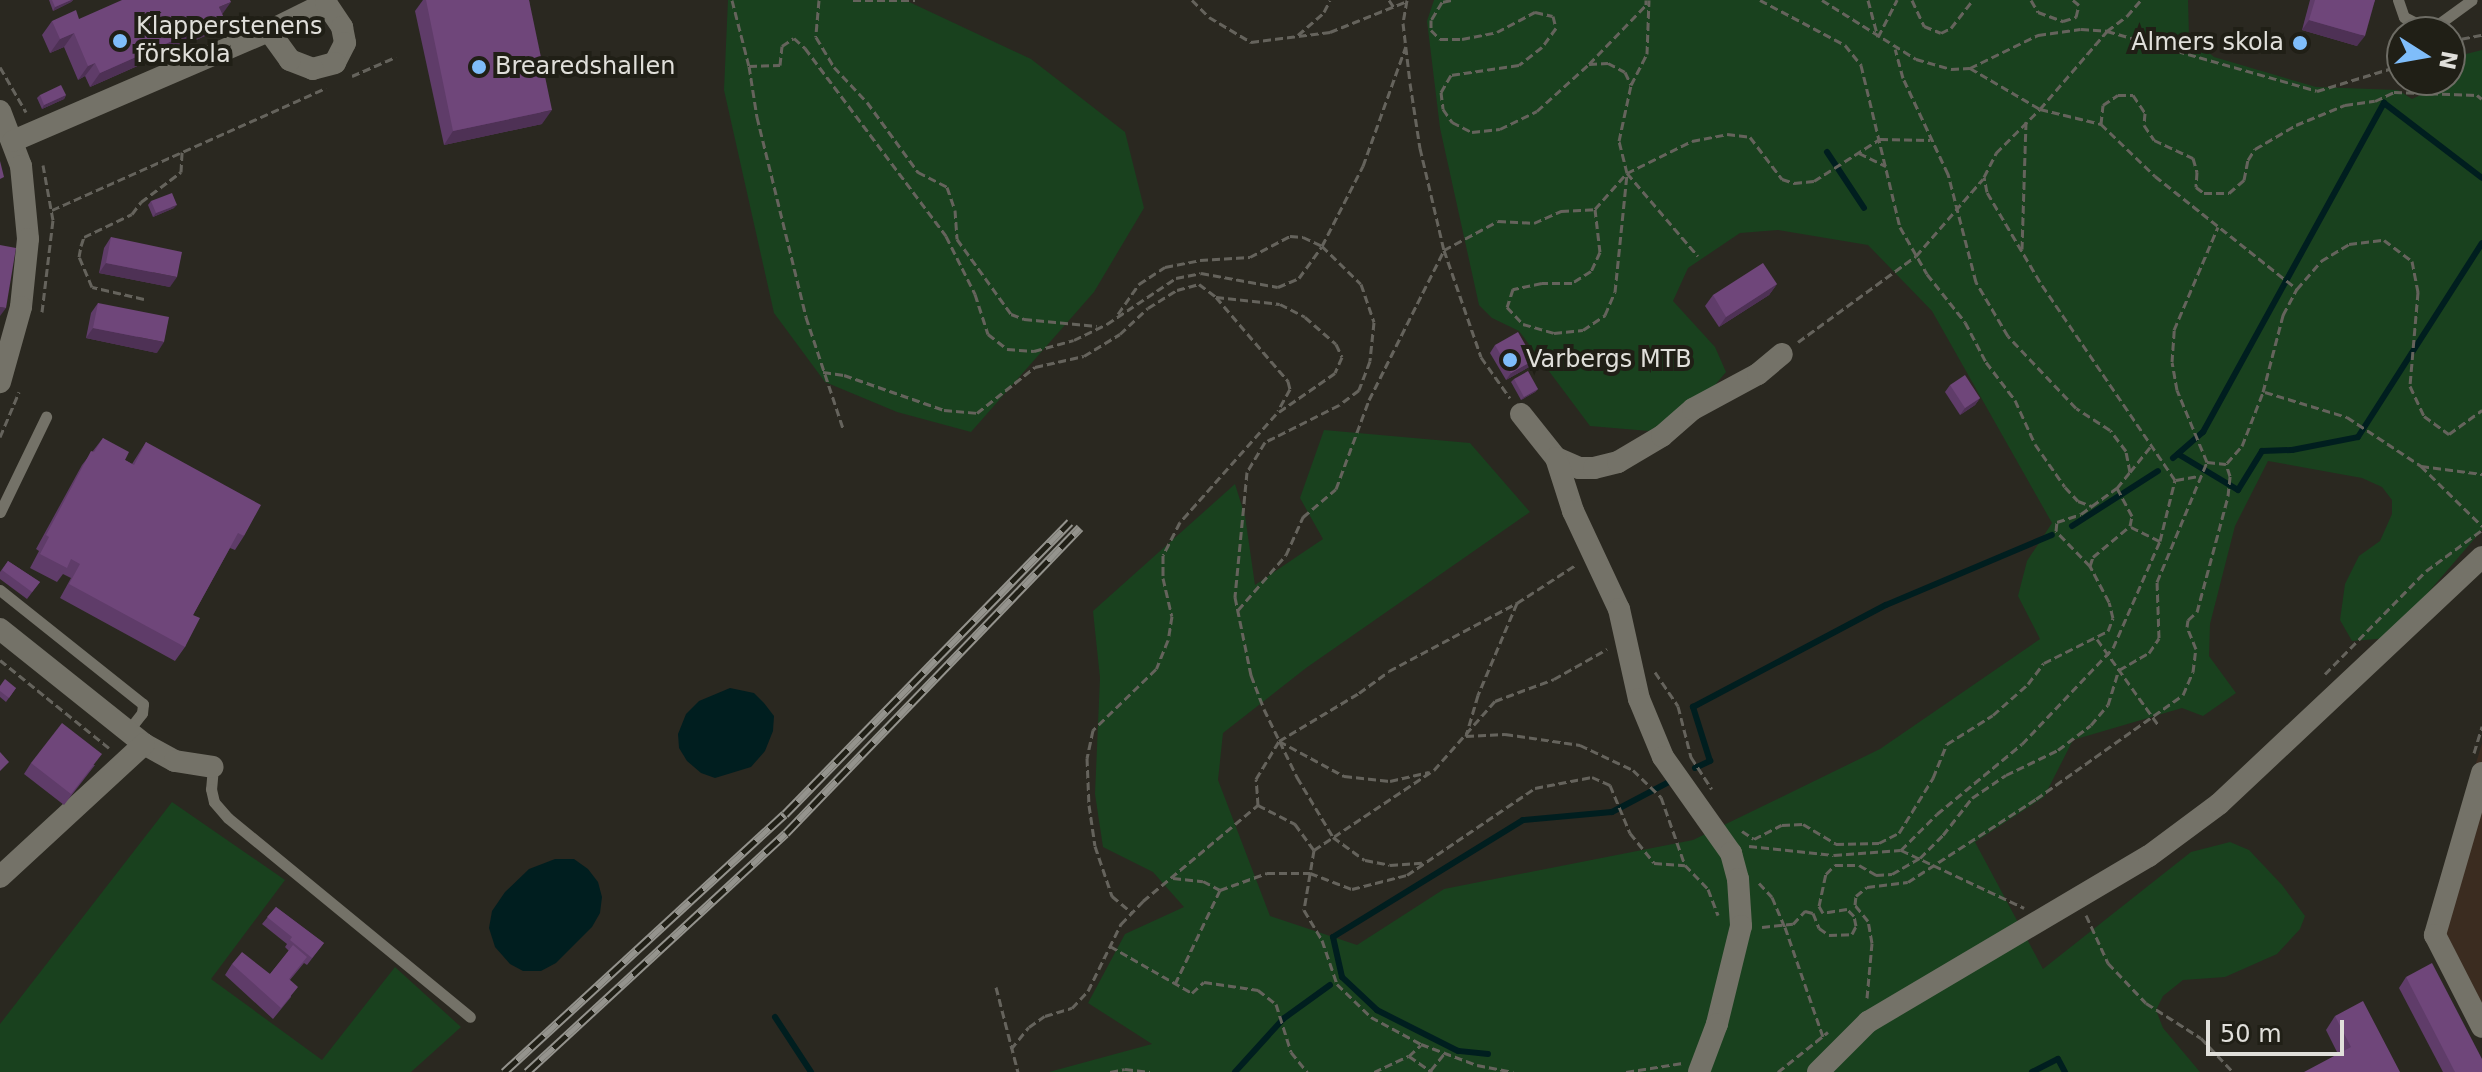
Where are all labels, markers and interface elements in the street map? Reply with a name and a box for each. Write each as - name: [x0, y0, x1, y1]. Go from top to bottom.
- place label: Klapperstenens förskola: [136, 13, 323, 69]
- north arrow: [2386, 16, 2466, 96]
- place label: Almers skola: [2131, 29, 2284, 57]
- marker: Klapperstenens förskola: [111, 32, 129, 50]
- marker: Almers skola: [2291, 34, 2309, 52]
- text: N: [2434, 49, 2462, 72]
- place label: Brearedshallen: [495, 53, 675, 81]
- marker: Brearedshallen: [470, 58, 488, 76]
- place label: Varbergs MTB: [1526, 346, 1692, 374]
- marker: Varbergs MTB: [1501, 351, 1519, 369]
- scale bar: [2210, 1004, 2348, 1054]
- text: 50 m: [2220, 1020, 2282, 1048]

